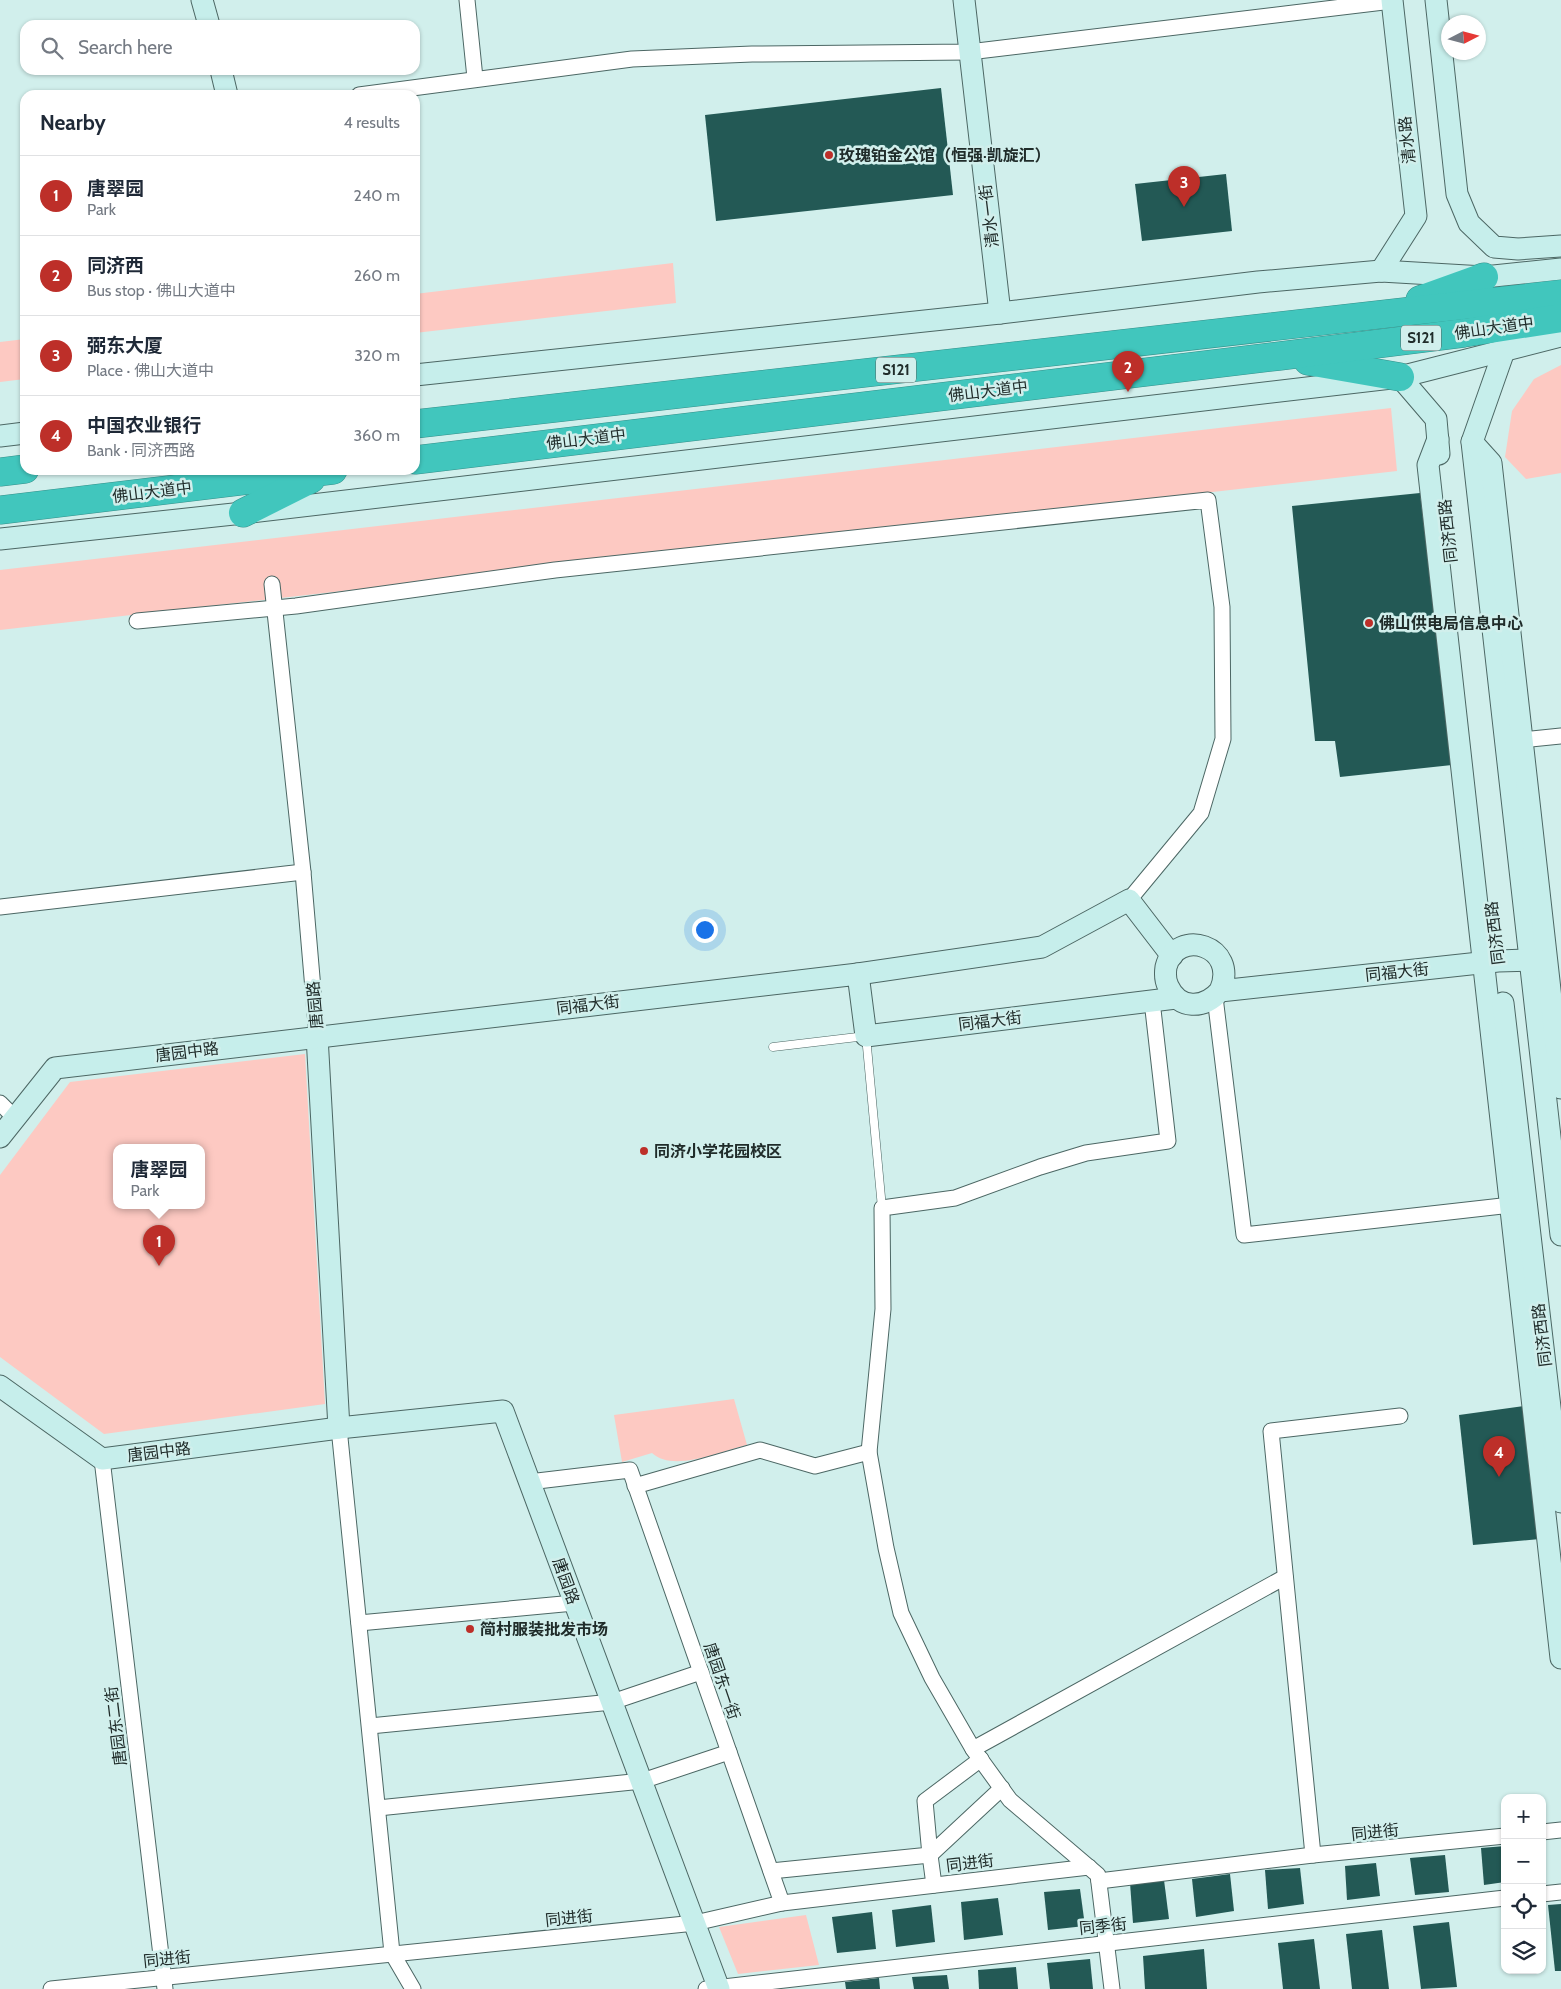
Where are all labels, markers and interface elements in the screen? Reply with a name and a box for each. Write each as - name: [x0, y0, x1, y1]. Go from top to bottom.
- north arrow: [1441, 15, 1486, 60]
- search box: [20, 20, 420, 75]
- icon: search: [38, 34, 66, 62]
- text: Search here: [78, 36, 172, 59]
- text: Nearby: [40, 110, 106, 135]
- text: 4 results: [343, 113, 400, 132]
- street label: 清水路: [1395, 115, 1419, 165]
- place label: 玫瑰铂金公馆（恒强·凯旋汇）: [839, 146, 1051, 165]
- marker: 玫瑰铂金公馆（恒强·凯旋汇）: [823, 149, 835, 161]
- pin: 3: [1168, 166, 1200, 207]
- text: 唐翠园: [87, 177, 144, 200]
- street label: 清水一街: [976, 183, 1002, 249]
- text: 1: [53, 186, 59, 205]
- text: 240 m: [354, 186, 400, 205]
- text: Park: [87, 200, 116, 219]
- text: 同济西: [87, 254, 144, 277]
- text: 2: [52, 266, 60, 285]
- text: 260 m: [354, 266, 400, 285]
- text: Bus stop · 佛山大道中: [87, 281, 236, 300]
- street label: 佛山大道中: [1453, 313, 1535, 343]
- road number: S121: [1401, 326, 1441, 350]
- text: 弼东大厦: [87, 334, 163, 357]
- text: 3: [52, 346, 60, 365]
- text: 320 m: [354, 346, 400, 365]
- pin: 2: [1112, 351, 1144, 392]
- road number: S121: [876, 358, 916, 382]
- text: Place · 佛山大道中: [87, 361, 214, 380]
- street label: 佛山大道中: [947, 377, 1029, 405]
- text: 中国农业银行: [87, 414, 201, 437]
- street label: 佛山大道中: [545, 425, 627, 453]
- text: 4: [51, 426, 61, 445]
- text: 360 m: [353, 426, 400, 445]
- text: Bank · 同济西路: [87, 441, 195, 460]
- street label: 佛山大道中: [111, 478, 193, 506]
- street label: 同济西路: [1435, 498, 1461, 564]
- place label: 佛山供电局信息中心: [1379, 614, 1523, 633]
- marker: 佛山供电局信息中心: [1363, 617, 1375, 629]
- street label: 同济西路: [1482, 900, 1508, 966]
- your location: [692, 917, 718, 943]
- street label: 同福大街: [1364, 959, 1430, 985]
- street label: 唐园路: [303, 980, 327, 1030]
- street label: 同福大街: [555, 992, 621, 1018]
- street label: 同福大街: [957, 1008, 1023, 1034]
- street label: 唐园中路: [154, 1039, 220, 1065]
- place label: 同济小学花园校区: [654, 1142, 782, 1161]
- popup: [113, 1144, 205, 1209]
- marker: 同济小学花园校区: [638, 1145, 650, 1157]
- text: 唐翠园: [130, 1158, 188, 1181]
- text: Park: [130, 1181, 159, 1200]
- pin: 1: [143, 1225, 175, 1266]
- street label: 同济西路: [1529, 1302, 1555, 1368]
- pin: 4: [1483, 1436, 1515, 1477]
- street label: 唐园中路: [126, 1439, 192, 1465]
- street label: 唐园路: [549, 1555, 583, 1607]
- place label: 简村服装批发市场: [480, 1620, 608, 1639]
- marker: 简村服装批发市场: [464, 1623, 476, 1635]
- street label: 唐园东一街: [700, 1640, 744, 1722]
- street label: 唐园东二街: [102, 1685, 130, 1767]
- map controls: [1501, 1794, 1546, 1974]
- button: +: [1501, 1794, 1546, 1839]
- street label: 同进街: [1350, 1820, 1400, 1844]
- button: −: [1501, 1839, 1546, 1884]
- street label: 同进街: [945, 1851, 995, 1875]
- button: locate: [1501, 1884, 1546, 1929]
- street label: 同进街: [544, 1906, 594, 1930]
- street label: 同季街: [1078, 1914, 1128, 1938]
- button: layers: [1501, 1929, 1546, 1974]
- street label: 同进街: [142, 1947, 192, 1971]

